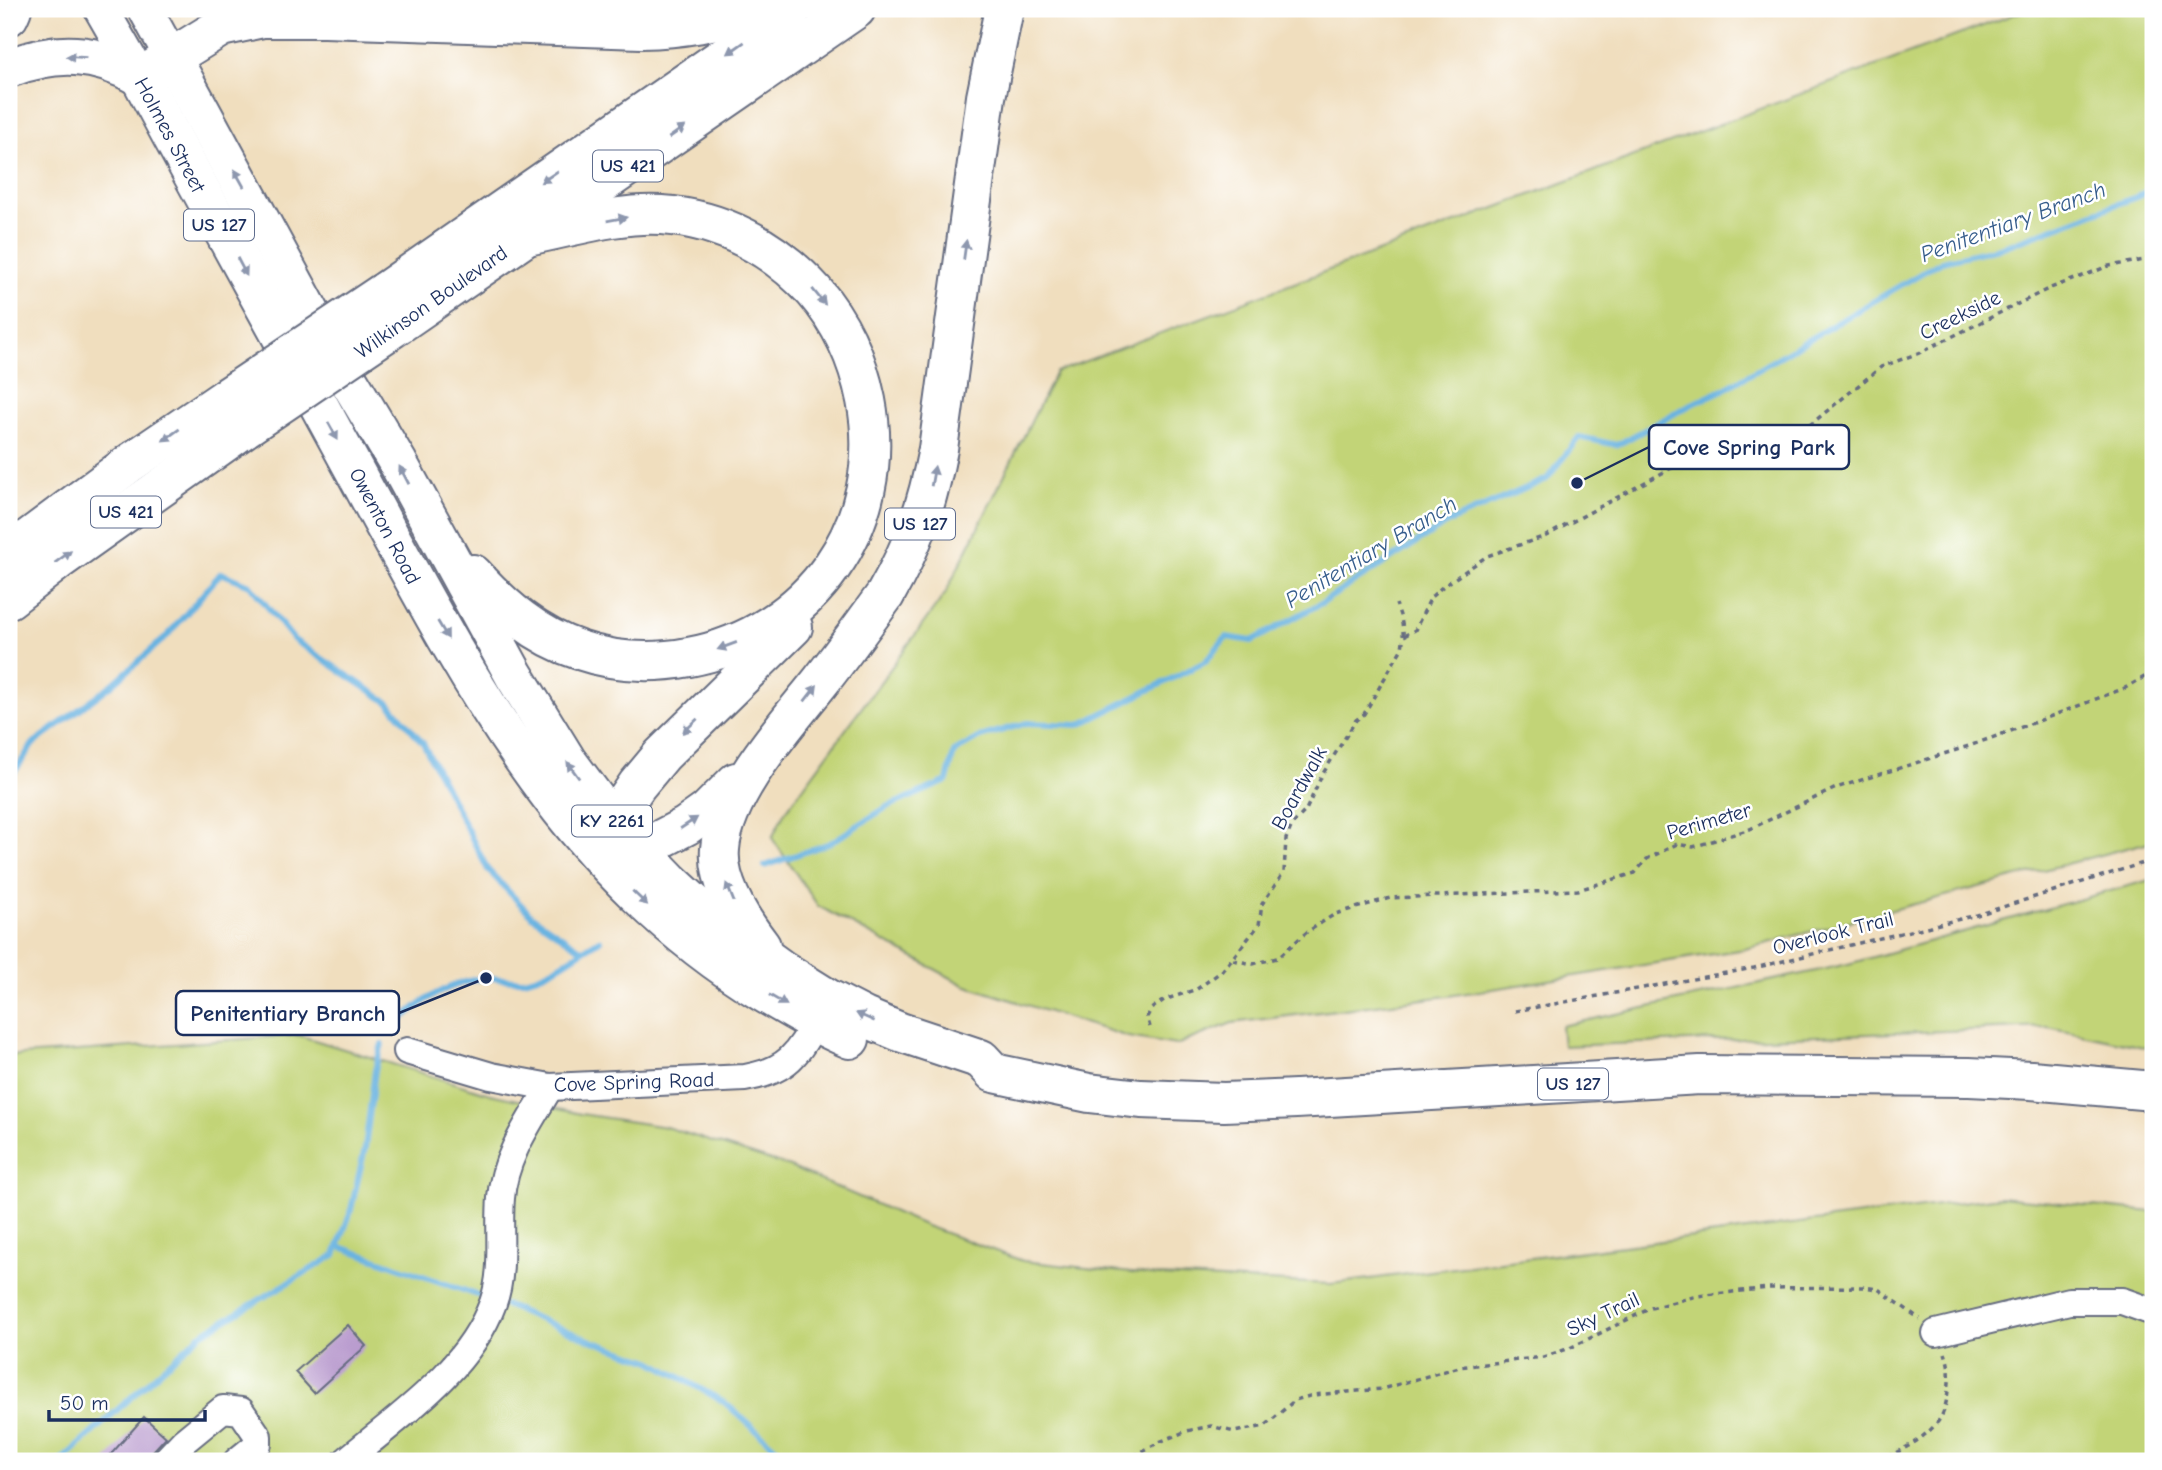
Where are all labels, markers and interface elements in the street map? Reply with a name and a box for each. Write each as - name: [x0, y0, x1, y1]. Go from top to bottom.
- one-way arrow: [727, 41, 745, 55]
- one-way arrow: [65, 51, 87, 62]
- street label: Holmes Street: [130, 73, 211, 198]
- one-way arrow: [668, 125, 686, 139]
- road number: US 421: [593, 150, 663, 182]
- one-way arrow: [233, 168, 245, 188]
- one-way arrow: [540, 170, 558, 184]
- water label: Penitentiary Branch: [1917, 176, 2109, 268]
- road number: US 127: [184, 210, 254, 241]
- one-way arrow: [606, 213, 628, 224]
- one-way arrow: [960, 239, 971, 261]
- street label: Wilkinson Boulevard: [350, 240, 512, 364]
- one-way arrow: [235, 257, 247, 277]
- street label: Creekside: [1916, 285, 2004, 345]
- one-way arrow: [811, 288, 826, 306]
- one-way arrow: [327, 421, 339, 440]
- callout: Cove Spring Park: [1649, 425, 1849, 469]
- one-way arrow: [162, 428, 180, 442]
- text: Cove Spring Park: [1663, 434, 1835, 461]
- street label: Owenton Road: [344, 464, 426, 588]
- one-way arrow: [399, 465, 410, 485]
- one-way arrow: [928, 465, 939, 487]
- water label: Penitentiary Branch: [1280, 490, 1462, 614]
- road number: US 421: [91, 496, 161, 527]
- road number: US 127: [885, 509, 955, 540]
- one-way arrow: [54, 551, 72, 565]
- one-way arrow: [437, 620, 449, 639]
- one-way arrow: [716, 641, 737, 652]
- one-way arrow: [804, 684, 818, 702]
- one-way arrow: [682, 718, 699, 734]
- street label: Boardwalk: [1266, 742, 1332, 834]
- one-way arrow: [567, 761, 581, 779]
- street label: Perimeter: [1664, 797, 1755, 844]
- road number: KY 2261: [572, 806, 652, 836]
- one-way arrow: [680, 816, 699, 829]
- one-way arrow: [724, 881, 735, 902]
- one-way arrow: [631, 890, 649, 906]
- street label: Overlook Trail: [1770, 906, 1896, 960]
- callout: Penitentiary Branch: [176, 991, 399, 1035]
- one-way arrow: [768, 994, 787, 1007]
- text: Penitentiary Branch: [190, 1000, 386, 1027]
- one-way arrow: [855, 1011, 876, 1022]
- street label: Cove Spring Road: [553, 1067, 715, 1097]
- road number: US 127: [1538, 1068, 1608, 1100]
- street label: Sky Trail: [1563, 1287, 1643, 1341]
- scale bar: [49, 1379, 205, 1423]
- text: 50 m: [60, 1391, 109, 1415]

